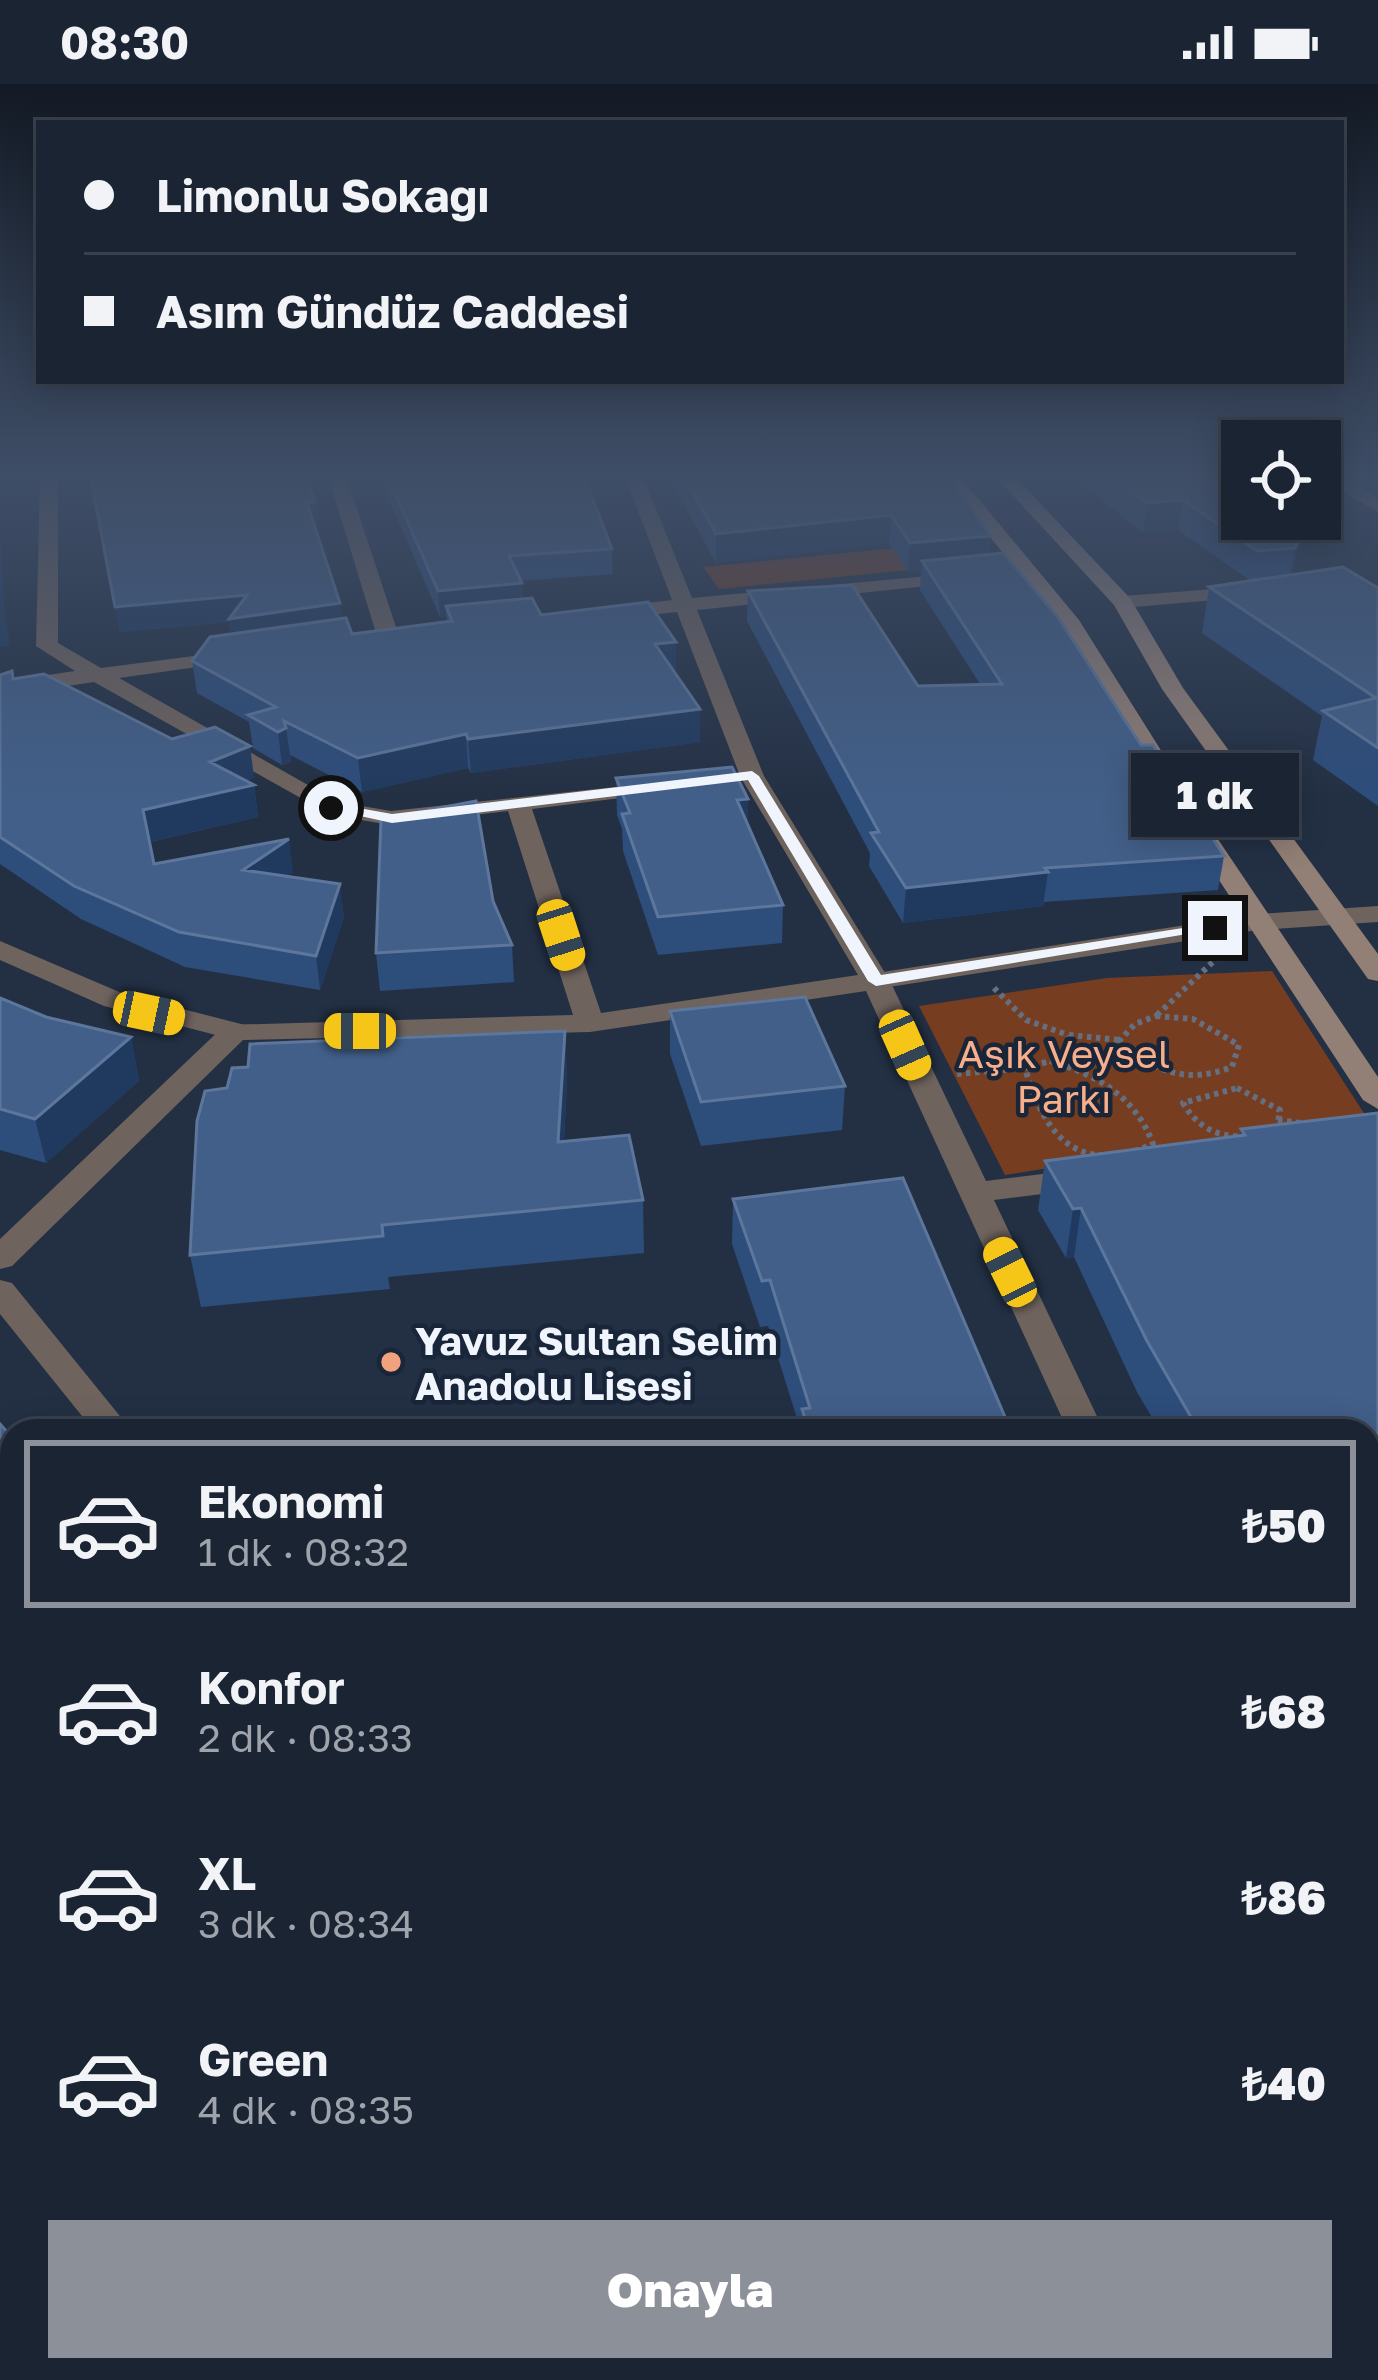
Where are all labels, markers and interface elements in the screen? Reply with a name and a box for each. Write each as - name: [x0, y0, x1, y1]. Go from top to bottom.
- text: 08:30: [60, 15, 189, 69]
- text: Limonlu Sokağı: [156, 168, 490, 222]
- text: Asım Gündüz Caddesi: [156, 284, 629, 338]
- map controls: [1221, 420, 1341, 540]
- button: locate: [1221, 420, 1341, 540]
- callout: 1 dk: [1131, 754, 1299, 838]
- text: 1 dk: [1176, 771, 1254, 818]
- route start: [304, 781, 358, 835]
- car: [533, 895, 589, 975]
- route end: [1188, 901, 1242, 955]
- car: [110, 988, 188, 1038]
- car: [874, 1005, 936, 1085]
- car: [324, 1013, 396, 1049]
- park label: Aşık Veysel Parkı: [958, 1030, 1170, 1122]
- car: [978, 1232, 1042, 1312]
- place label: Yavuz Sultan Selim Anadolu Lisesi: [415, 1317, 778, 1409]
- marker: Yavuz Sultan Selim Anadolu Lisesi: [378, 1349, 404, 1375]
- icon: car: [54, 1470, 162, 1578]
- text: Ekonomi: [198, 1474, 384, 1528]
- text: ₺50: [1242, 1498, 1326, 1552]
- text: 1 dk · 08:32: [198, 1528, 409, 1575]
- icon: car: [54, 1656, 162, 1764]
- text: Konfor: [198, 1660, 345, 1714]
- text: ₺68: [1242, 1684, 1326, 1738]
- text: 2 dk · 08:33: [198, 1714, 413, 1761]
- icon: car: [54, 1842, 162, 1950]
- text: XL: [198, 1846, 256, 1900]
- text: ₺86: [1242, 1870, 1326, 1924]
- text: 3 dk · 08:34: [198, 1900, 414, 1947]
- icon: car: [54, 2028, 162, 2136]
- text: Green: [198, 2032, 328, 2086]
- text: ₺40: [1242, 2056, 1326, 2110]
- text: 4 dk · 08:35: [198, 2086, 414, 2133]
- button: Onayla: [48, 2220, 1332, 2358]

